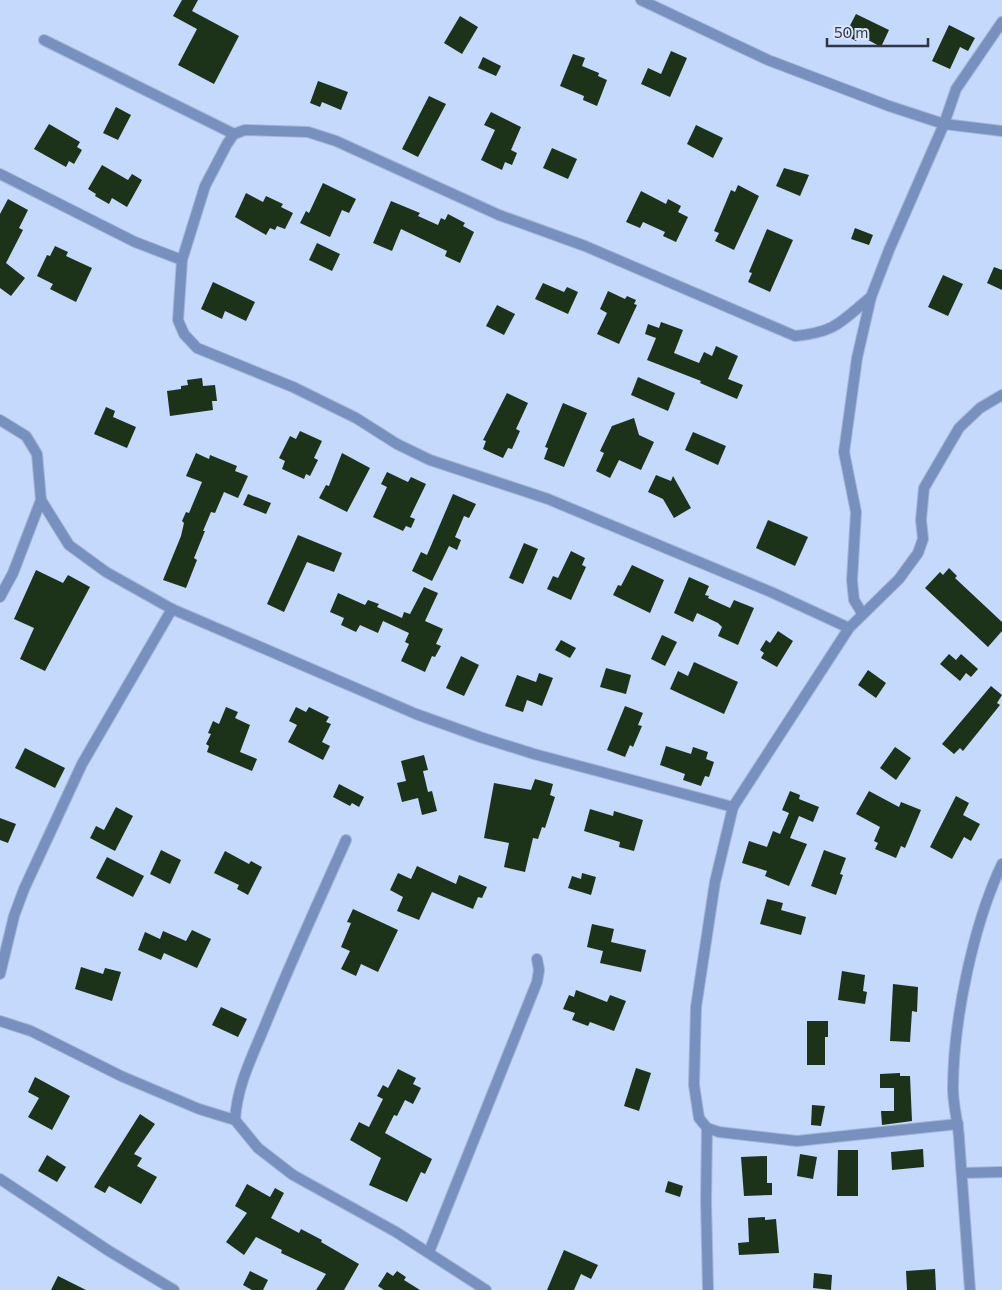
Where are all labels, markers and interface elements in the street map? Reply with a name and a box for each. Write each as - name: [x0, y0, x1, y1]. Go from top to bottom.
- scale bar: [827, 15, 928, 47]
- text: 50 m: [834, 23, 868, 41]

